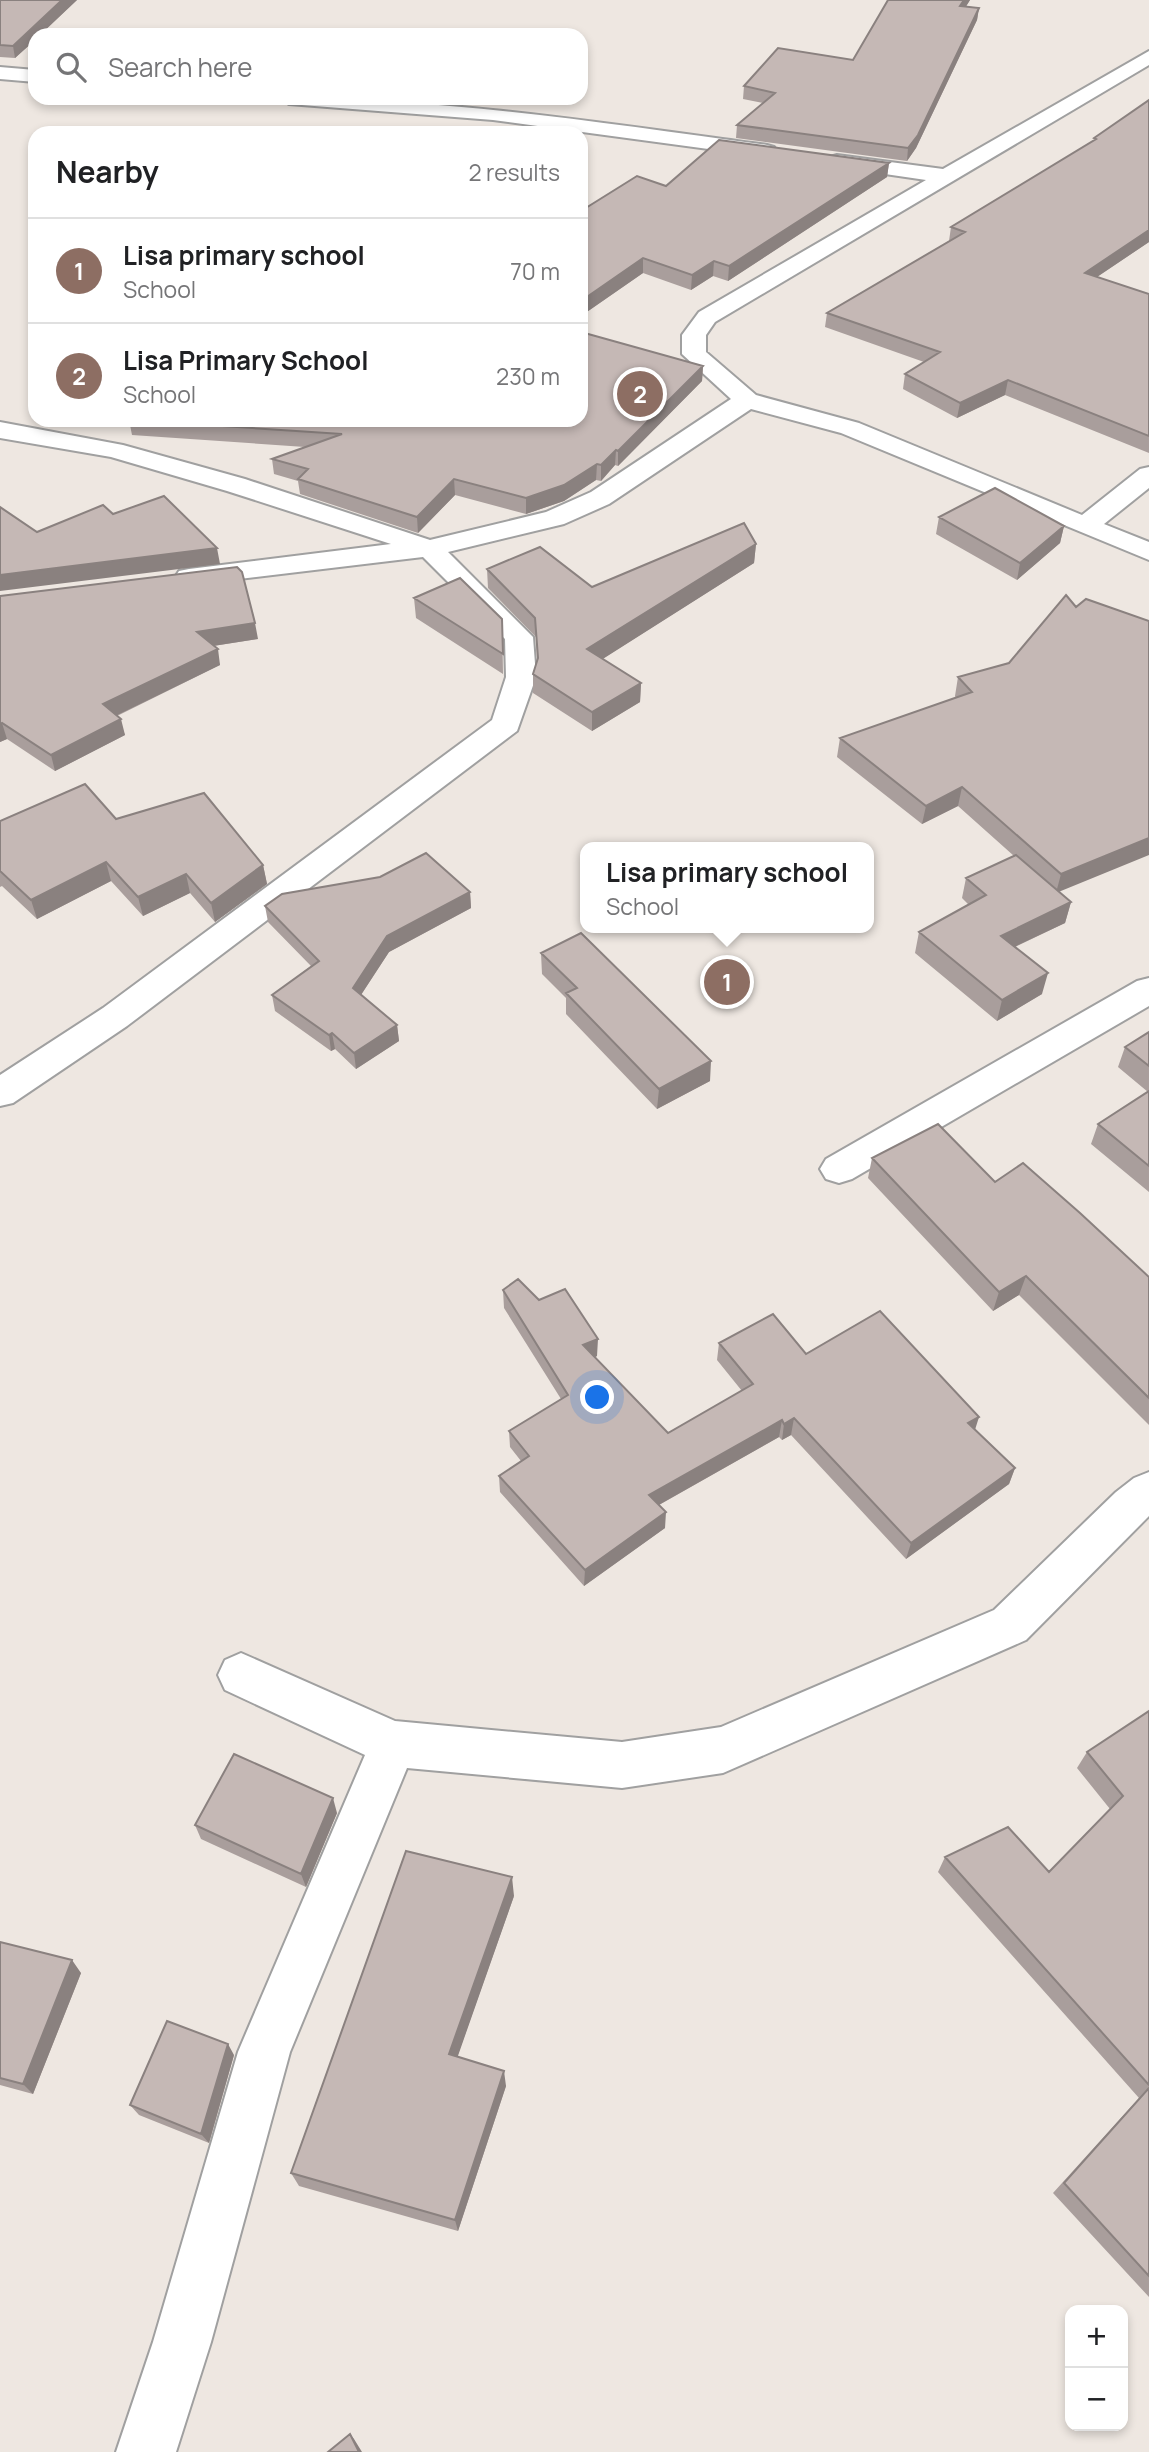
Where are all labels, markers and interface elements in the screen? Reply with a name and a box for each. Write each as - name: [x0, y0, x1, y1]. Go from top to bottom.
- search box: [28, 28, 588, 105]
- icon: search: [52, 48, 90, 86]
- text: Search here: [108, 49, 253, 85]
- text: Nearby: [56, 151, 159, 192]
- text: 2 results: [468, 156, 560, 188]
- text: Lisa primary school: [123, 237, 365, 273]
- text: 1: [74, 255, 84, 287]
- text: 70 m: [510, 255, 560, 287]
- text: School: [123, 273, 196, 305]
- text: Lisa Primary School: [123, 342, 368, 378]
- text: 2: [72, 360, 86, 392]
- text: 230 m: [496, 360, 560, 392]
- pin: 2: [617, 368, 663, 420]
- text: School: [123, 378, 196, 410]
- popup: [580, 842, 874, 933]
- text: Lisa primary school: [606, 854, 848, 890]
- text: School: [606, 890, 679, 922]
- pin: 1: [704, 956, 750, 1008]
- your location: [580, 1380, 614, 1414]
- map controls: [1065, 2305, 1128, 2431]
- button: +: [1065, 2305, 1128, 2368]
- button: −: [1065, 2368, 1128, 2431]

